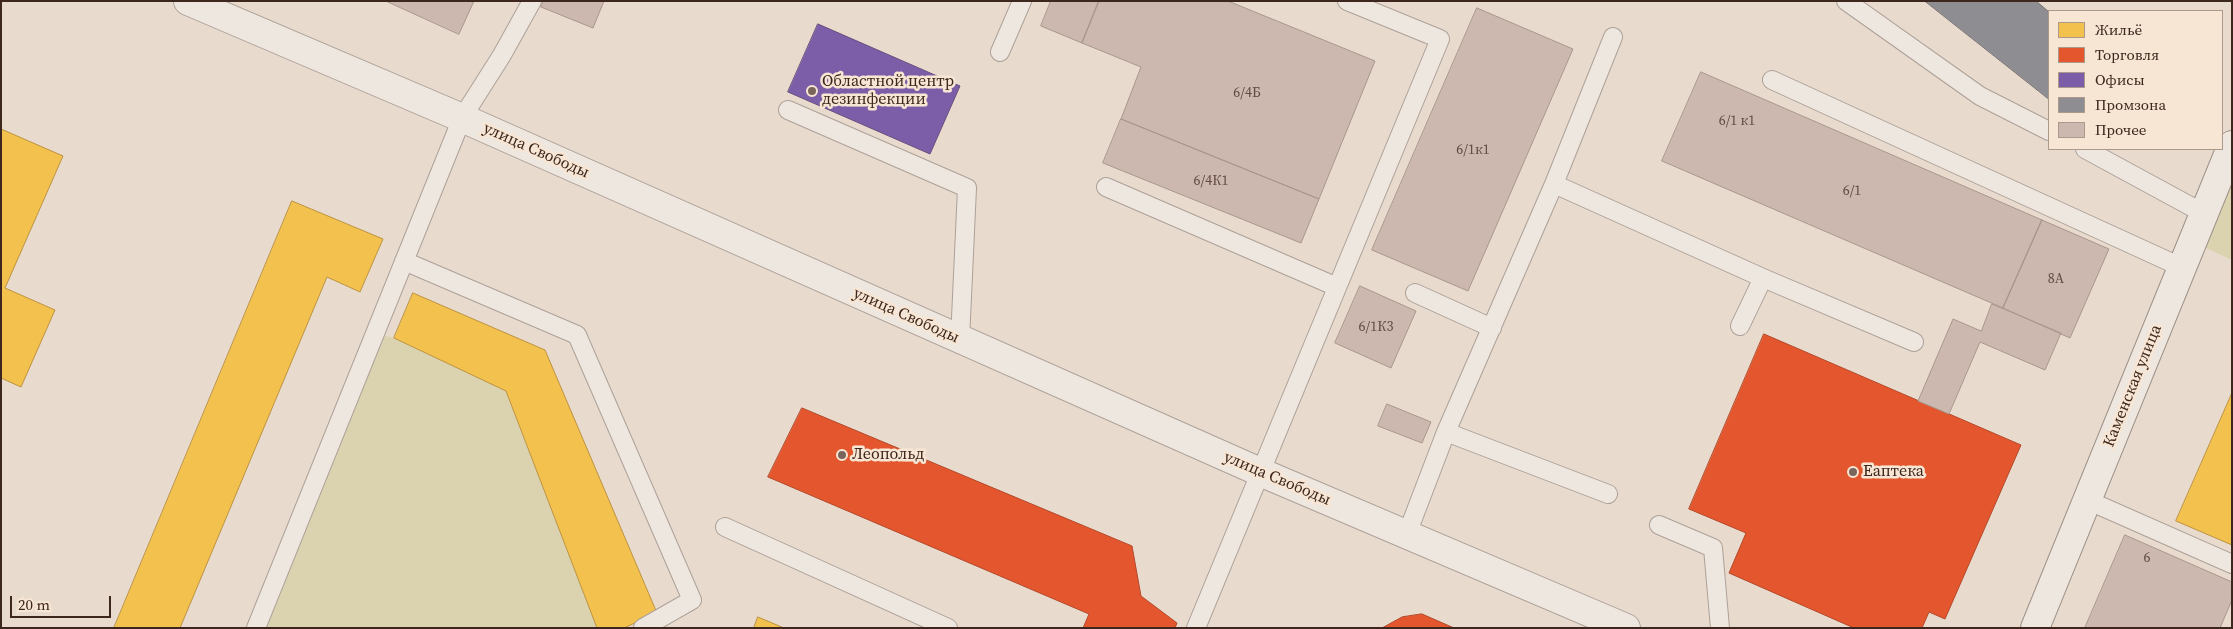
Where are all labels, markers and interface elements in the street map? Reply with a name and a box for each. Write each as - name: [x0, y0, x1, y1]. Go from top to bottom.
- legend: [2048, 10, 2223, 150]
- text: Жильё: [2095, 19, 2142, 40]
- text: Торговля: [2095, 44, 2159, 65]
- text: Офисы: [2095, 69, 2145, 90]
- place label: Областной центр дезинфекции: [822, 72, 954, 110]
- marker: Областной центр дезинфекции: [806, 85, 818, 97]
- house number: 6/4Б: [1233, 85, 1261, 101]
- text: Промзона: [2095, 94, 2166, 115]
- house number: 6/1 к1: [1719, 113, 1755, 129]
- street label: улица Свободы: [480, 119, 592, 183]
- text: Прочее: [2095, 119, 2146, 140]
- house number: 6/1к1: [1456, 142, 1490, 158]
- house number: 6/4К1: [1194, 173, 1228, 189]
- house number: 6/1: [1843, 183, 1861, 199]
- house number: 8А: [2048, 271, 2064, 287]
- street label: улица Свободы: [850, 284, 962, 348]
- house number: 6/1К3: [1359, 319, 1393, 335]
- street label: Каменская улица: [2100, 322, 2166, 450]
- place label: Леопольд: [852, 445, 924, 465]
- street label: улица Свободы: [1221, 448, 1333, 510]
- marker: Леопольд: [836, 449, 848, 461]
- place label: Еаптека: [1863, 462, 1924, 482]
- marker: Еаптека: [1847, 466, 1859, 478]
- house number: 6: [2144, 550, 2150, 566]
- scale bar: [12, 586, 114, 618]
- text: 20 m: [18, 594, 50, 615]

